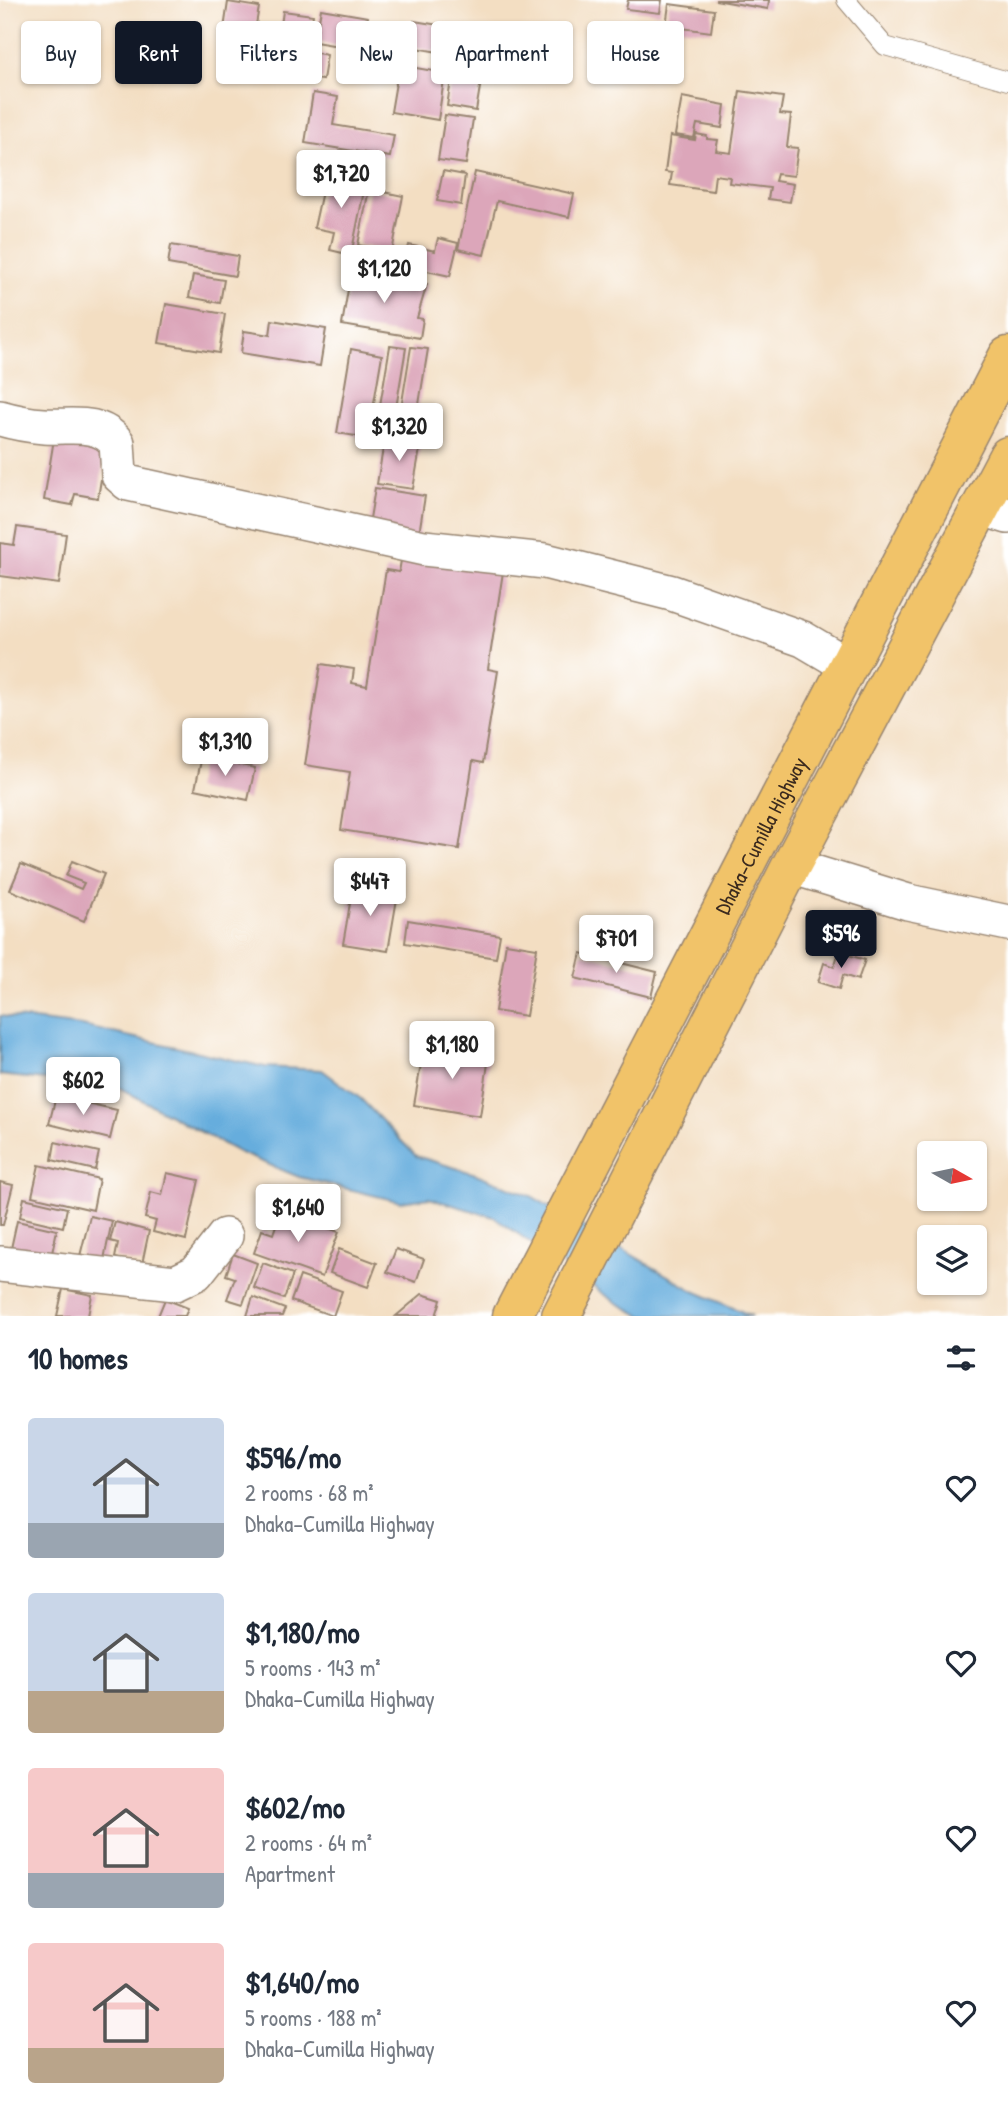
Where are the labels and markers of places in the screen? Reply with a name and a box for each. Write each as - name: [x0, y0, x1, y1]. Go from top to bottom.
- pin: $1,720: [284, 150, 398, 210]
- pin: $1,120: [327, 246, 441, 305]
- pin: $1,320: [342, 404, 456, 463]
- pin: $1,310: [168, 718, 282, 778]
- pin: $447: [329, 858, 411, 918]
- pin: $596: [800, 911, 882, 970]
- pin: $701: [575, 916, 657, 975]
- pin: $1,180: [395, 1021, 509, 1081]
- pin: $602: [42, 1058, 124, 1117]
- pin: $1,640: [241, 1184, 355, 1244]

